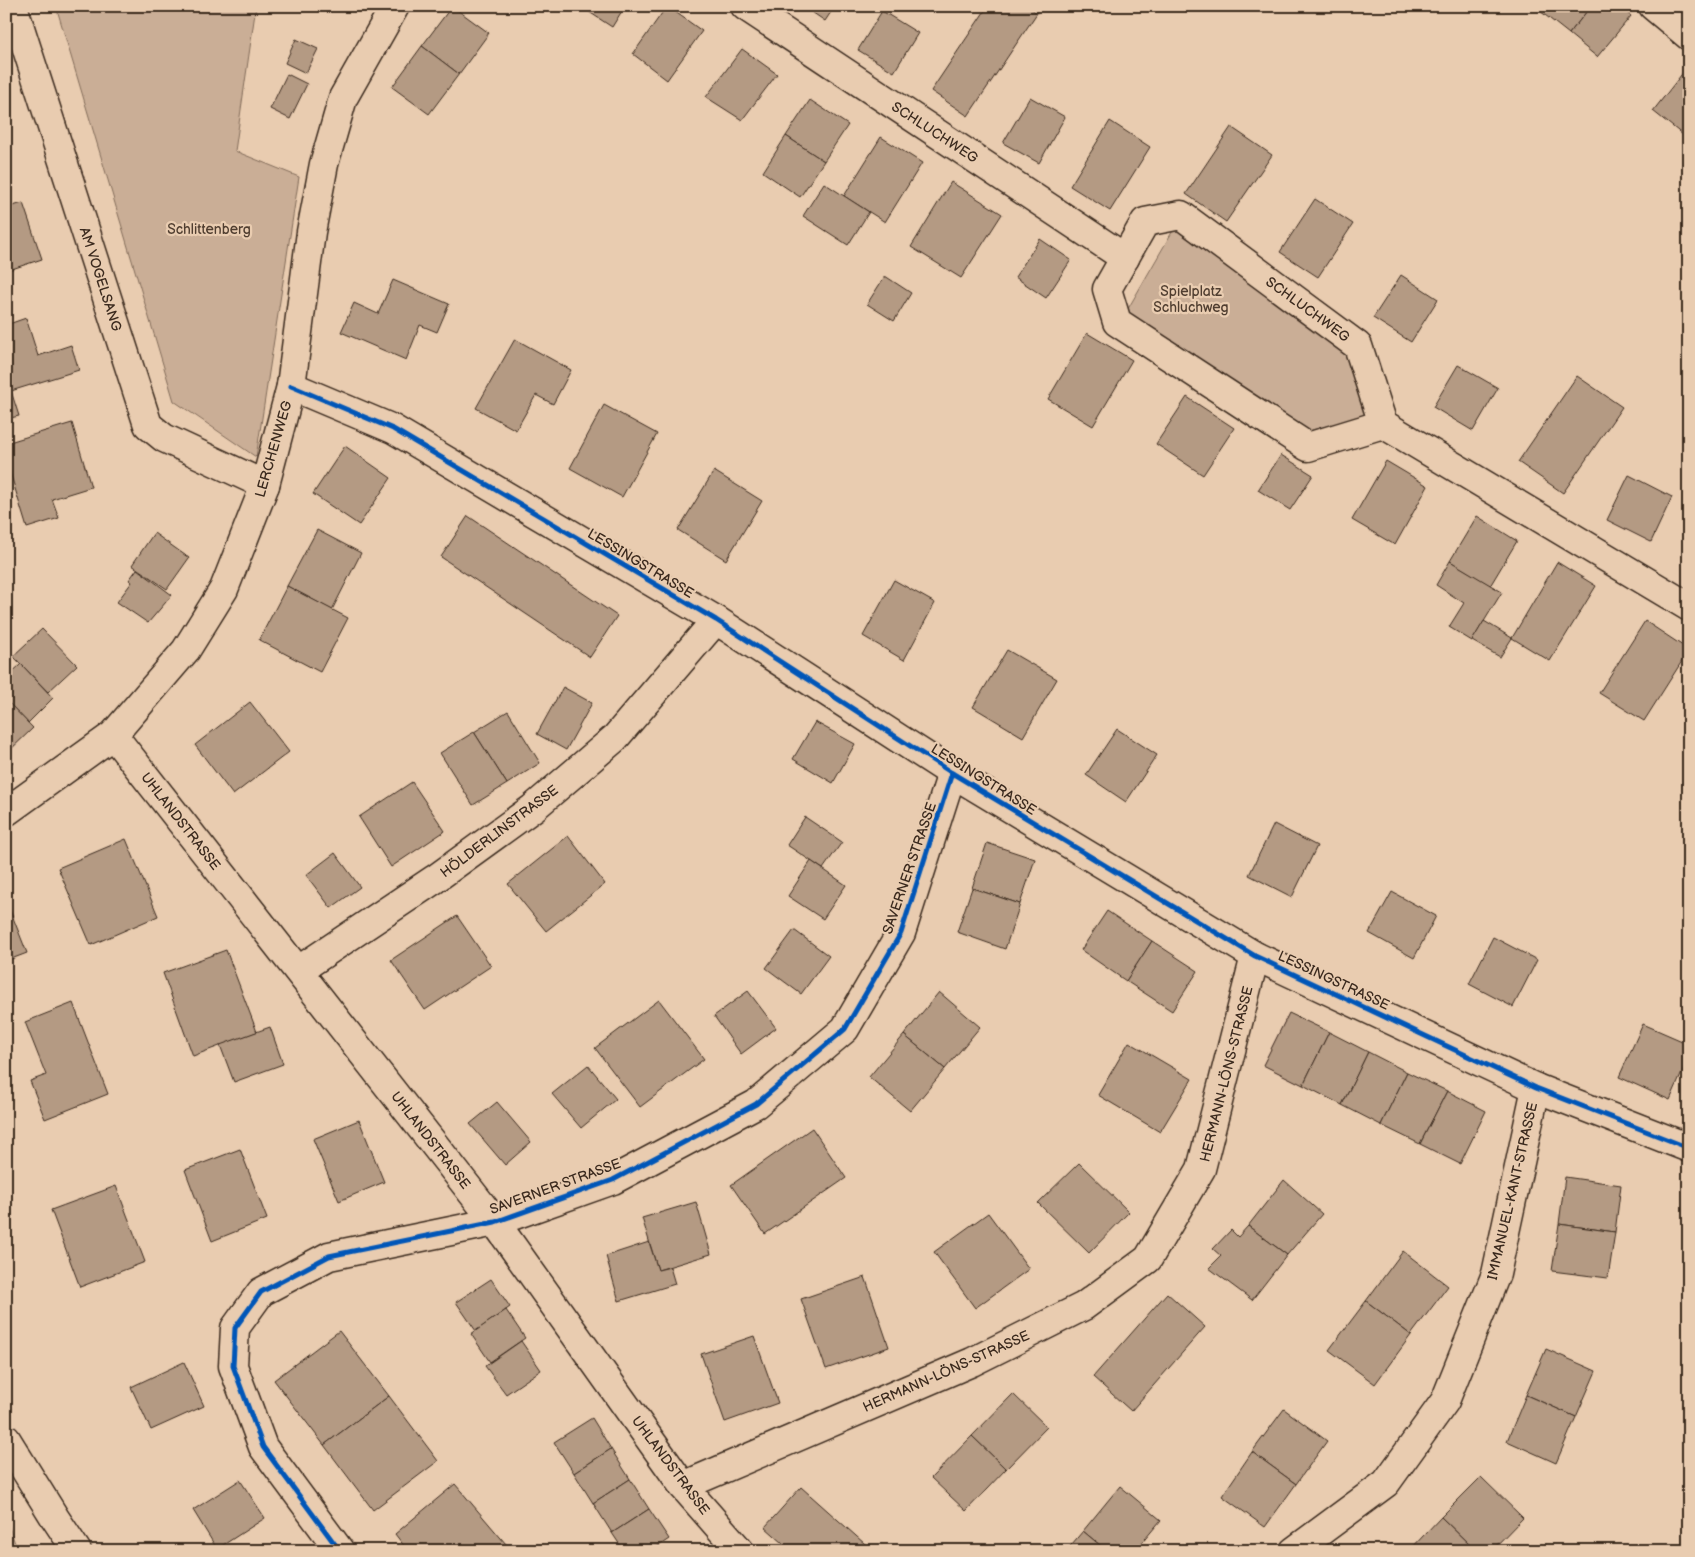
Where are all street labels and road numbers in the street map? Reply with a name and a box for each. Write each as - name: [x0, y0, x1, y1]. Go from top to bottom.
- street label: SCHLUCHWEG: [888, 98, 982, 167]
- street label: AM VOGELSANG: [76, 225, 126, 334]
- street label: SCHLUCHWEG: [1262, 273, 1353, 346]
- street label: LERCHENWEG: [252, 398, 296, 499]
- street label: LESSINGSTRASSE: [585, 525, 697, 602]
- street label: LESSINGSTRASSE: [928, 740, 1039, 819]
- street label: UHLANDSTRASSE: [137, 769, 224, 873]
- street label: HÖLDERLINSTRASSE: [436, 781, 562, 881]
- street label: SAVERNER STRASSE: [879, 800, 940, 936]
- street label: LESSINGSTRASSE: [1275, 947, 1392, 1014]
- street label: HERMANN-LÖNS-STRASSE: [1195, 984, 1257, 1164]
- street label: UHLANDSTRASSE: [387, 1088, 474, 1192]
- street label: IMMANUEL-KANT-STRASSE: [1484, 1100, 1541, 1282]
- street label: SAVERNER STRASSE: [487, 1155, 623, 1218]
- street label: HERMANN-LÖNS-STRASSE: [860, 1326, 1032, 1416]
- street label: UHLANDSTRASSE: [628, 1413, 713, 1518]

